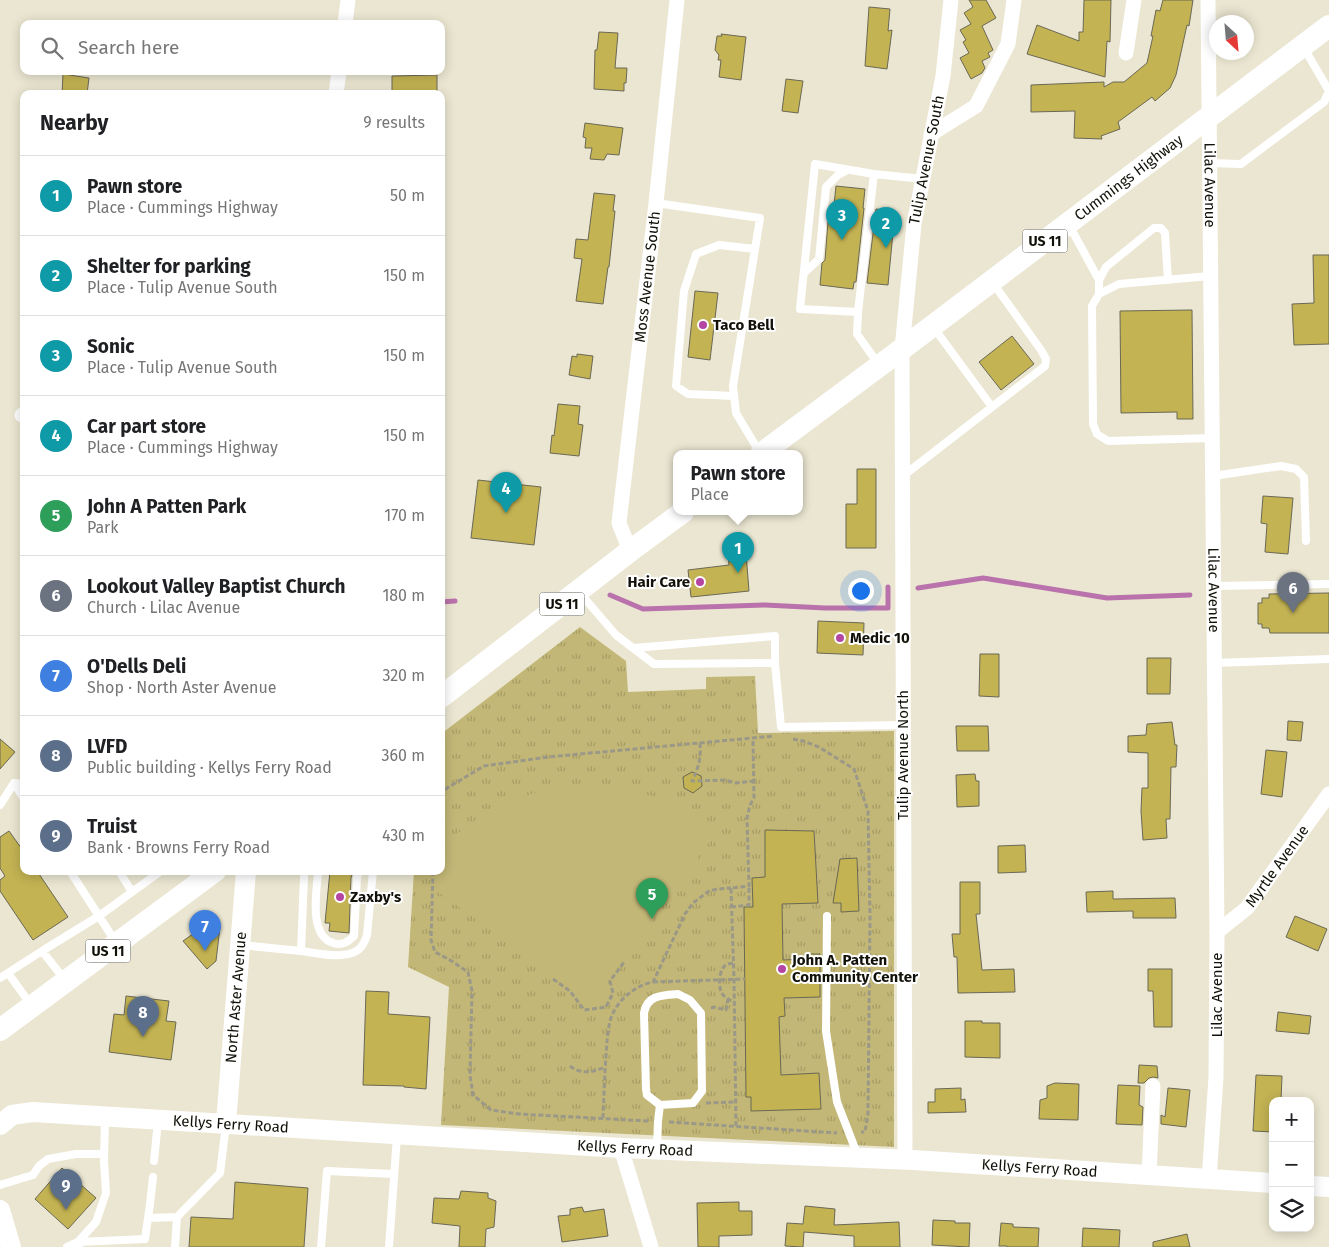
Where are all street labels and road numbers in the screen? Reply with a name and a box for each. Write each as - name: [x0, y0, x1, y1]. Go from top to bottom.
- street label: Tulip Avenue South: [905, 94, 948, 226]
- street label: Cummings Highway: [1071, 130, 1187, 224]
- street label: Lilac Avenue: [1200, 142, 1219, 228]
- street label: Moss Avenue South: [631, 210, 664, 343]
- road number: US 11: [1022, 230, 1068, 252]
- street label: Lilac Avenue: [1204, 547, 1223, 633]
- road number: US 11: [540, 592, 584, 616]
- street label: Tulip Avenue North: [894, 690, 912, 820]
- street label: Myrtle Avenue: [1242, 822, 1313, 911]
- street label: North Aster Avenue: [222, 931, 250, 1064]
- road number: US 11: [86, 939, 130, 962]
- street label: Lilac Avenue: [1208, 952, 1226, 1038]
- street label: Kellys Ferry Road: [172, 1112, 289, 1137]
- street label: Kellys Ferry Road: [576, 1136, 694, 1160]
- street label: Kellys Ferry Road: [981, 1155, 1098, 1181]

